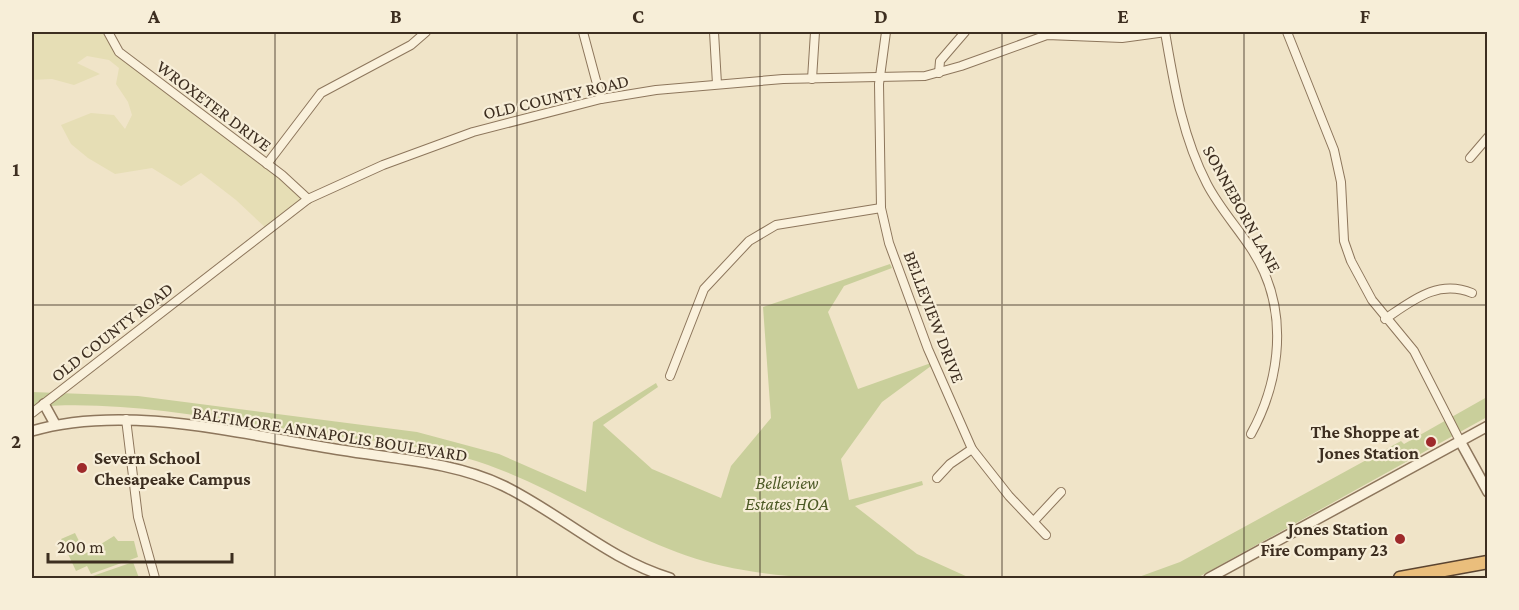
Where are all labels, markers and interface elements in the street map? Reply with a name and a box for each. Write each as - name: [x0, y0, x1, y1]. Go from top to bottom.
- text: A: [147, 5, 161, 27]
- text: B: [390, 5, 402, 27]
- text: C: [632, 5, 644, 27]
- text: D: [874, 5, 888, 27]
- text: E: [1117, 5, 1129, 27]
- text: F: [1360, 5, 1371, 27]
- street label: WROXETER DRIVE: [153, 56, 276, 156]
- street label: OLD COUNTY ROAD: [481, 70, 631, 124]
- street label: SONNEBORN LANE: [1199, 142, 1285, 276]
- text: 1: [12, 158, 20, 180]
- street label: BELLEVIEW DRIVE: [900, 248, 968, 386]
- street label: OLD COUNTY ROAD: [47, 278, 177, 386]
- street label: BALTIMORE ANNAPOLIS BOULEVARD: [191, 402, 469, 466]
- place label: The Shoppe at Jones Station: [1310, 422, 1420, 463]
- text: 2: [11, 430, 21, 452]
- marker: The Shoppe at Jones Station: [1424, 435, 1438, 449]
- place label: Severn School Chesapeake Campus: [94, 448, 251, 489]
- marker: Severn School Chesapeake Campus: [75, 461, 89, 475]
- park label: Belleview Estates HOA: [745, 473, 829, 514]
- place label: Jones Station Fire Company 23: [1260, 519, 1389, 560]
- scale bar: [48, 526, 232, 564]
- marker: Jones Station Fire Company 23: [1393, 532, 1407, 546]
- text: 200 m: [57, 537, 104, 557]

